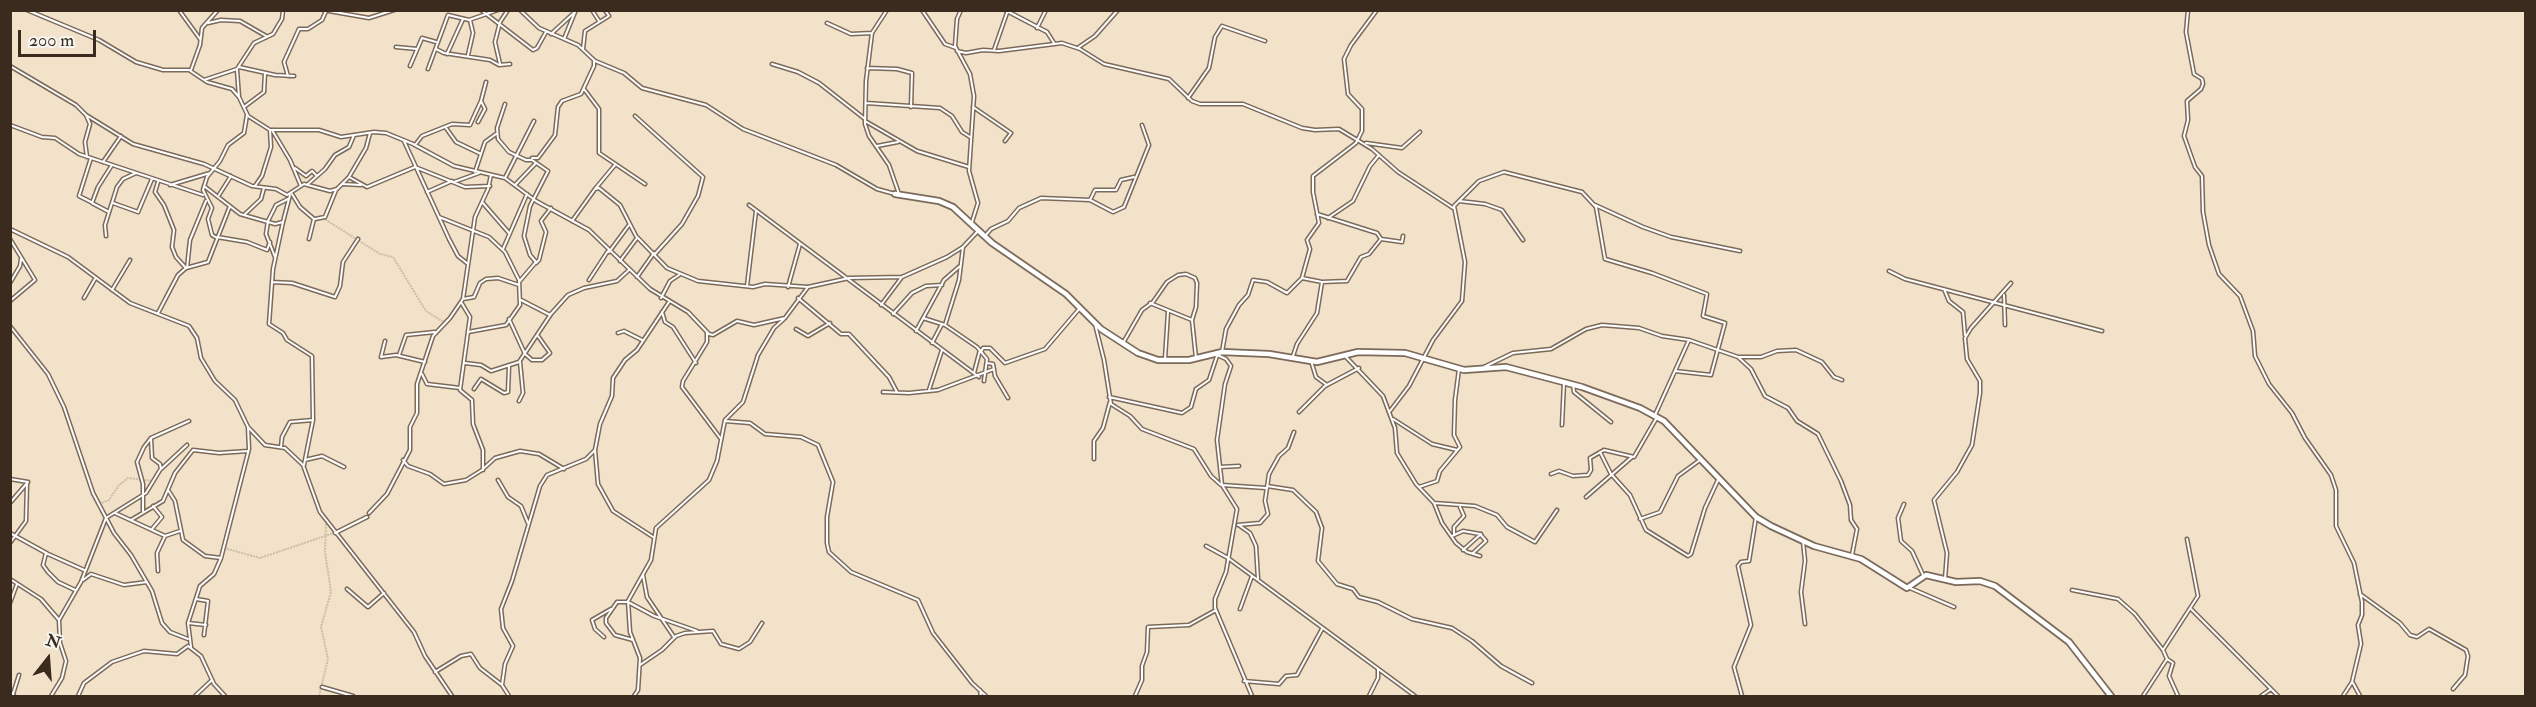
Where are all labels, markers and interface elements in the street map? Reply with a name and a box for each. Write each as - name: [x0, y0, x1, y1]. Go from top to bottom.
- scale bar: [21, 18, 99, 56]
- text: 200 m: [29, 29, 74, 52]
- north arrow: [18, 629, 78, 689]
- text: N: [43, 630, 63, 653]

